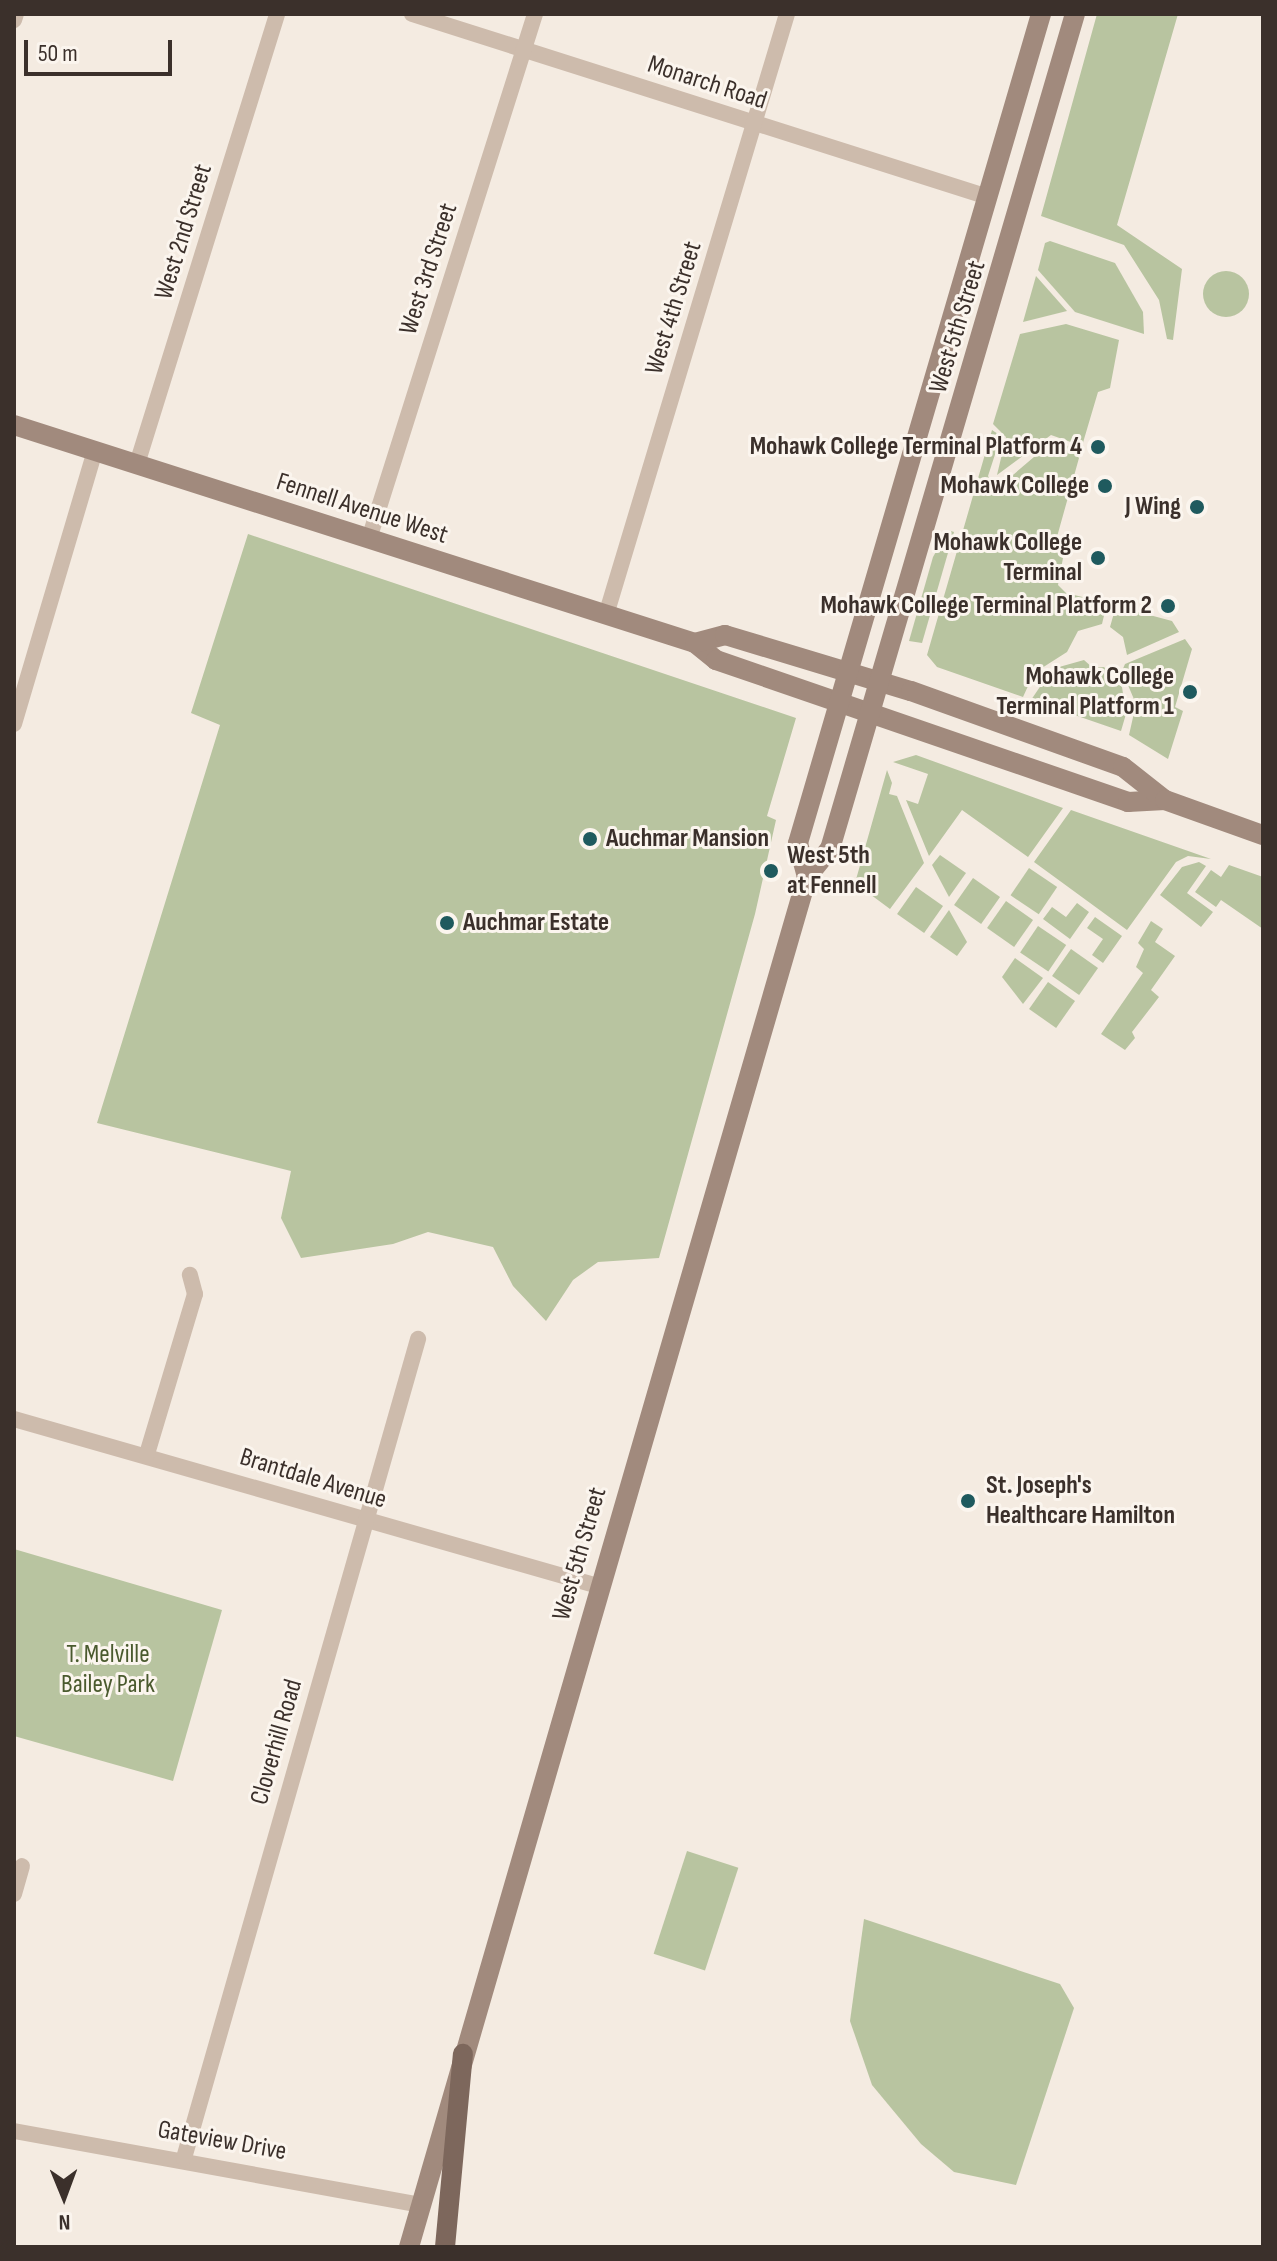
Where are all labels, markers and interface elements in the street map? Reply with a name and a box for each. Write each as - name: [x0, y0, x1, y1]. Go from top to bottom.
- scale bar: [28, 24, 176, 74]
- text: 50 m: [38, 39, 78, 68]
- street label: Monarch Road: [644, 49, 770, 117]
- street label: West 2nd Street: [149, 161, 219, 303]
- street label: West 3rd Street: [393, 199, 465, 339]
- street label: West 4th Street: [639, 238, 709, 378]
- street label: West 5th Street: [923, 257, 993, 397]
- place label: Mohawk College Terminal Platform 4: [750, 431, 1082, 463]
- marker: Mohawk College Terminal Platform 4: [1089, 438, 1107, 456]
- street label: Fennell Avenue West: [272, 467, 452, 551]
- place label: Mohawk College: [940, 470, 1089, 502]
- marker: Mohawk College: [1096, 477, 1114, 495]
- place label: J Wing: [1125, 491, 1181, 523]
- marker: J Wing: [1188, 498, 1206, 516]
- place label: Mohawk College Terminal: [933, 527, 1082, 588]
- marker: Mohawk College Terminal: [1089, 549, 1107, 567]
- place label: Mohawk College Terminal Platform 2: [820, 590, 1152, 622]
- marker: Mohawk College Terminal Platform 2: [1159, 597, 1177, 615]
- place label: Mohawk College Terminal Platform 1: [996, 661, 1174, 722]
- marker: Mohawk College Terminal Platform 1: [1181, 683, 1199, 701]
- place label: Auchmar Mansion: [606, 823, 769, 855]
- marker: Auchmar Mansion: [581, 830, 599, 848]
- place label: West 5th at Fennell: [787, 840, 876, 902]
- marker: West 5th at Fennell: [762, 862, 780, 880]
- place label: Auchmar Estate: [463, 907, 609, 939]
- marker: Auchmar Estate: [438, 914, 456, 932]
- street label: Brantdale Avenue: [236, 1442, 390, 1516]
- place label: St. Joseph's Healthcare Hamilton: [986, 1470, 1175, 1532]
- street label: West 5th Street: [546, 1484, 614, 1624]
- marker: St. Joseph's Healthcare Hamilton: [957, 1490, 979, 1512]
- park label: T. Melville Bailey Park: [61, 1639, 155, 1700]
- street label: Cloverhill Road: [244, 1676, 310, 1808]
- street label: Gateview Drive: [155, 2114, 289, 2168]
- north arrow: [24, 2157, 104, 2237]
- text: N: [58, 2208, 71, 2235]

